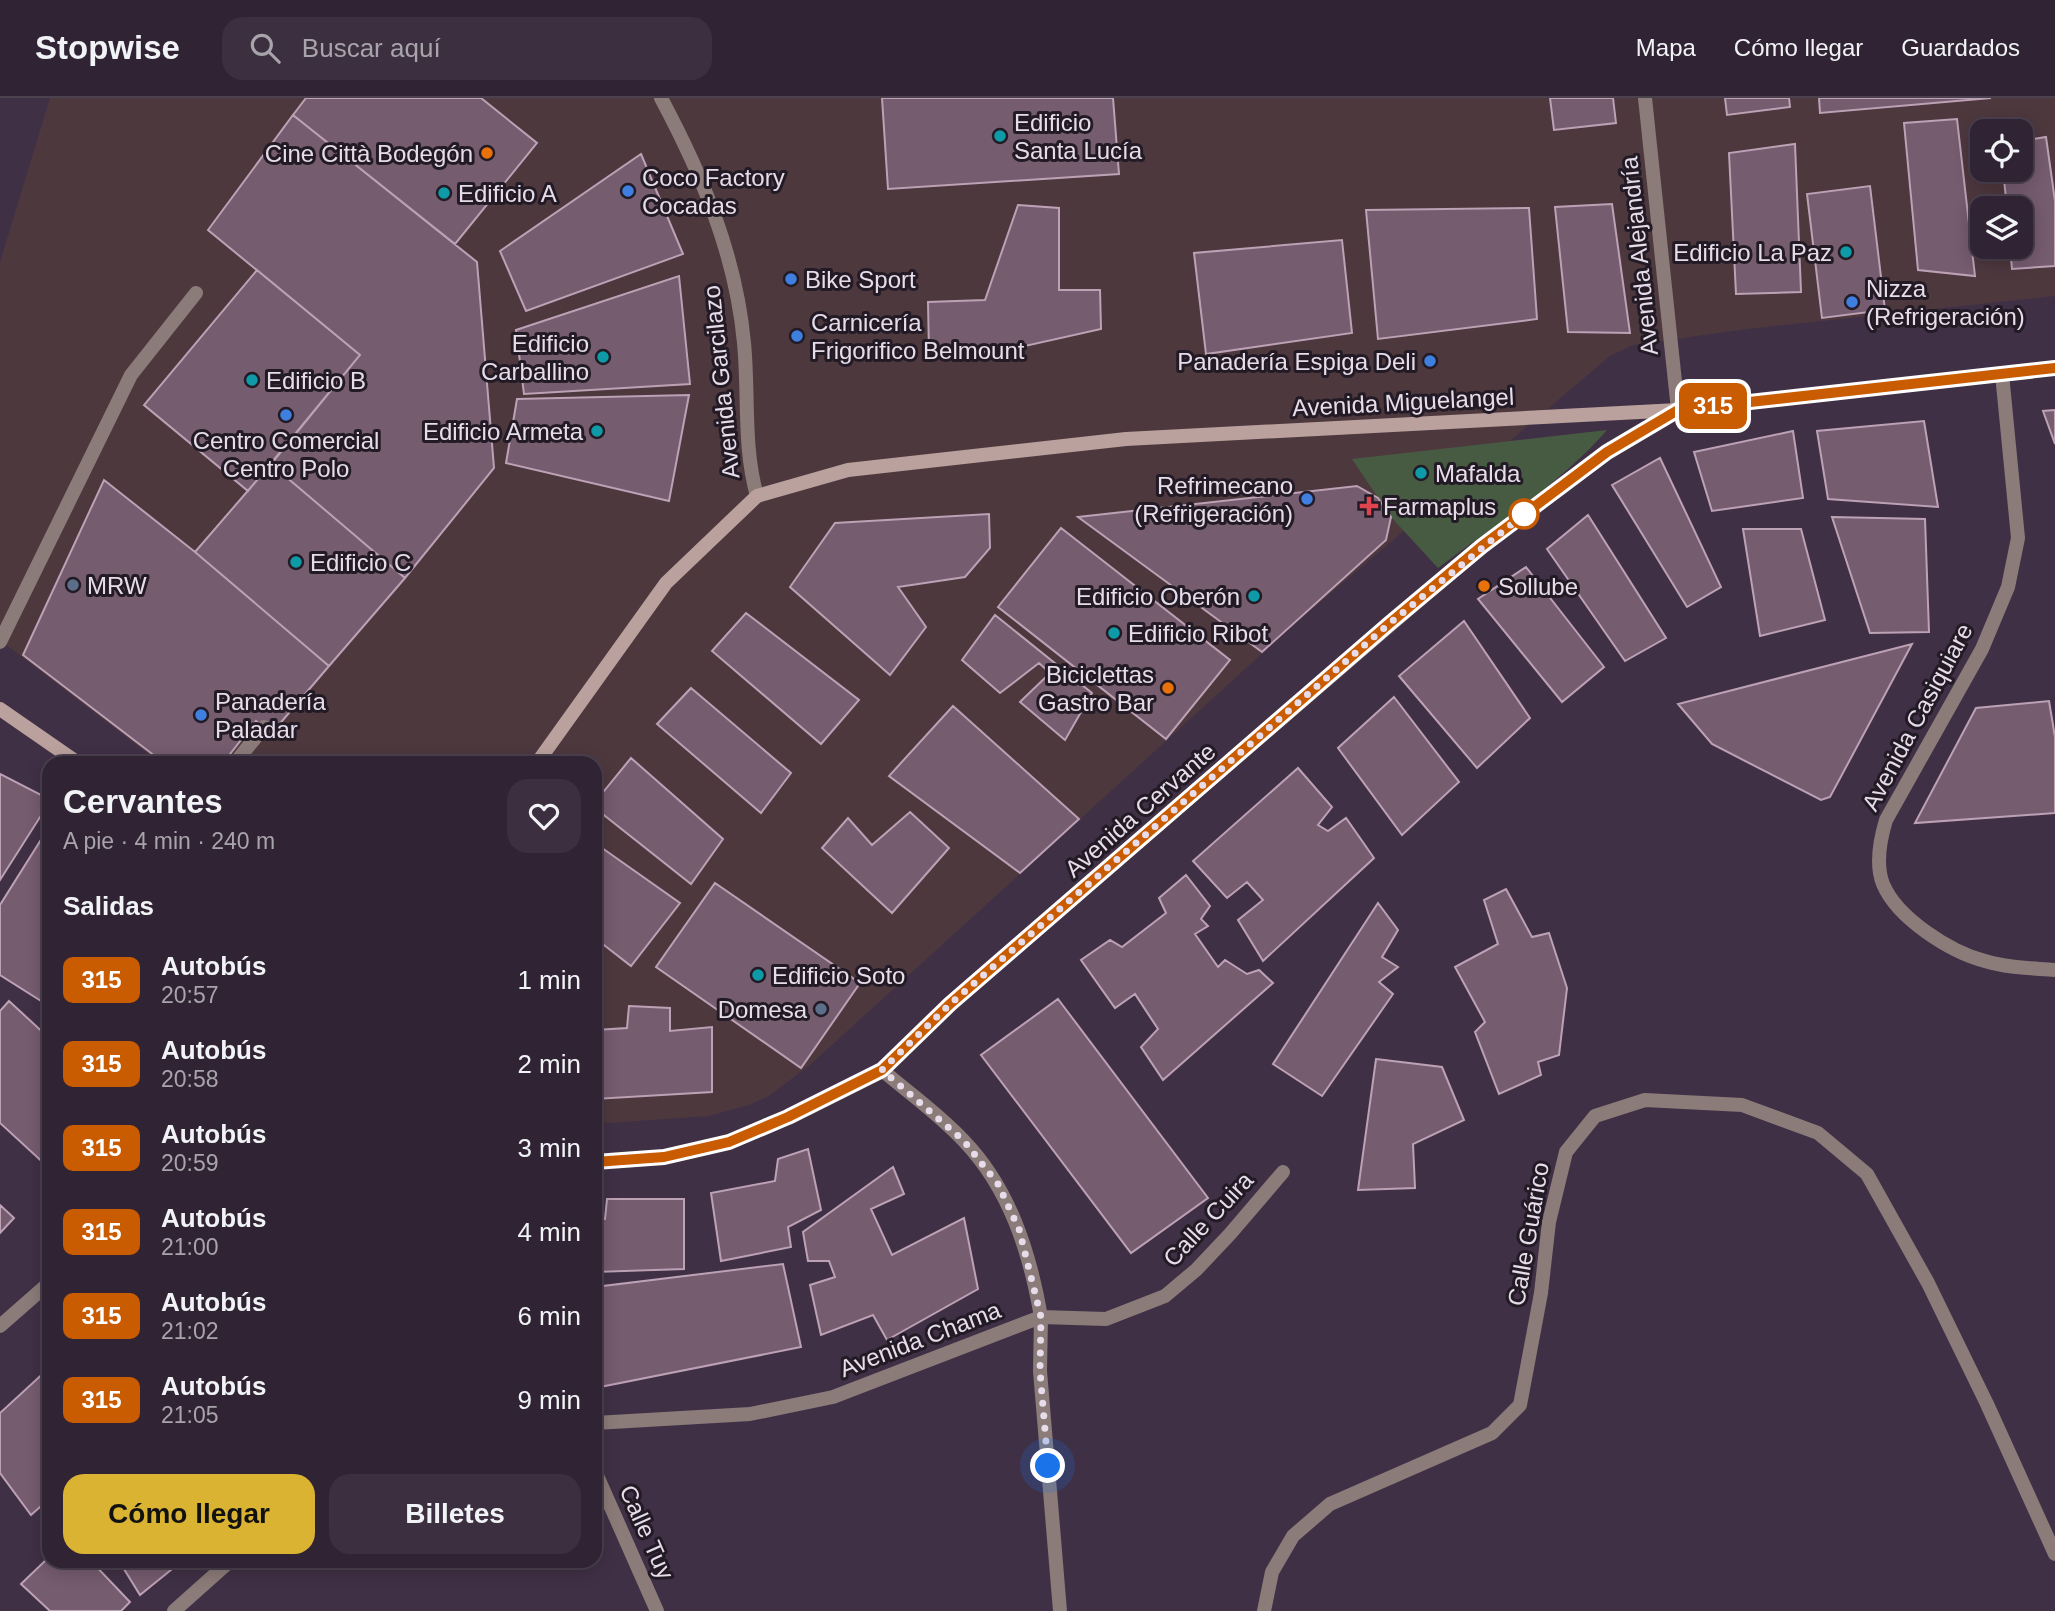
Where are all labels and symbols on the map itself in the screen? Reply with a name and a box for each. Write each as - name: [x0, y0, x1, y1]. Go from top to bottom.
- place label: Edificio Santa Lucía: [1014, 109, 1143, 164]
- marker: Edificio Santa Lucía: [992, 128, 1008, 144]
- place label: Cine Città Bodegón: [265, 140, 473, 167]
- marker: Cine Città Bodegón: [479, 145, 495, 161]
- street label: Avenida Alejandría: [1615, 155, 1663, 357]
- place label: Coco Factory Cocadas: [642, 164, 785, 219]
- place label: Edificio A: [458, 180, 557, 207]
- marker: Coco Factory Cocadas: [620, 183, 636, 199]
- marker: Edificio A: [436, 185, 452, 201]
- place label: Edificio La Paz: [1673, 239, 1832, 266]
- marker: Edificio La Paz: [1838, 244, 1854, 260]
- place label: Bike Sport: [805, 266, 916, 293]
- marker: Bike Sport: [783, 271, 799, 287]
- place label: Nizza (Refrigeración): [1866, 275, 2025, 330]
- street label: Avenida Garcilazo: [697, 284, 745, 480]
- marker: Nizza (Refrigeración): [1844, 294, 1860, 310]
- place label: Carnicería Frigorifico Belmount: [811, 309, 1025, 364]
- marker: Carnicería Frigorifico Belmount: [789, 328, 805, 344]
- place label: Edificio Carballino: [481, 330, 589, 385]
- place label: Panadería Espiga Deli: [1177, 348, 1416, 375]
- marker: Edificio Carballino: [595, 349, 611, 365]
- marker: Panadería Espiga Deli: [1422, 353, 1438, 369]
- place label: Edificio B: [266, 367, 366, 394]
- marker: Edificio B: [244, 372, 260, 388]
- street label: Avenida Miguelangel: [1291, 383, 1515, 421]
- line badge: 315: [1673, 383, 1753, 429]
- marker: Centro Comercial Centro Polo: [278, 407, 294, 423]
- place label: Edificio Armeta: [423, 418, 584, 445]
- marker: Edificio Armeta: [589, 423, 605, 439]
- place label: Centro Comercial Centro Polo: [193, 427, 379, 482]
- place label: Mafalda: [1435, 460, 1521, 487]
- marker: Mafalda: [1413, 465, 1429, 481]
- place label: Refrimecano (Refrigeración): [1134, 472, 1293, 527]
- marker: Refrimecano (Refrigeración): [1299, 491, 1315, 507]
- place label: Farmaplus: [1383, 493, 1496, 520]
- marker: Farmaplus: [1361, 498, 1377, 514]
- unlabelled marker: [1509, 499, 1539, 529]
- place label: Edificio C: [310, 549, 411, 576]
- marker: Edificio C: [288, 554, 304, 570]
- place label: MRW: [87, 572, 147, 599]
- place label: Sollube: [1498, 573, 1578, 600]
- marker: MRW: [65, 577, 81, 593]
- marker: Sollube: [1476, 578, 1492, 594]
- place label: Edificio Oberón: [1076, 583, 1240, 610]
- marker: Edificio Oberón: [1246, 588, 1262, 604]
- street label: Avenida Casiquiare: [1856, 619, 1978, 815]
- place label: Edificio Ribot: [1128, 620, 1268, 647]
- marker: Edificio Ribot: [1106, 625, 1122, 641]
- place label: Biciclettas Gastro Bar: [1038, 661, 1154, 716]
- marker: Biciclettas Gastro Bar: [1160, 680, 1176, 696]
- place label: Panadería Paladar: [215, 688, 326, 743]
- marker: Panadería Paladar: [193, 707, 209, 723]
- street label: Avenida Cervante: [1059, 737, 1221, 883]
- place label: Edificio Soto: [772, 962, 905, 989]
- marker: Edificio Soto: [750, 967, 766, 983]
- place label: Domesa: [718, 996, 808, 1023]
- marker: Domesa: [813, 1001, 829, 1017]
- street label: Calle Guárico: [1502, 1160, 1554, 1308]
- street label: Calle Cuira: [1158, 1166, 1259, 1272]
- street label: Avenida Chama: [836, 1296, 1005, 1382]
- your location: [1030, 1448, 1065, 1483]
- street label: Calle Tuy: [614, 1481, 680, 1583]

